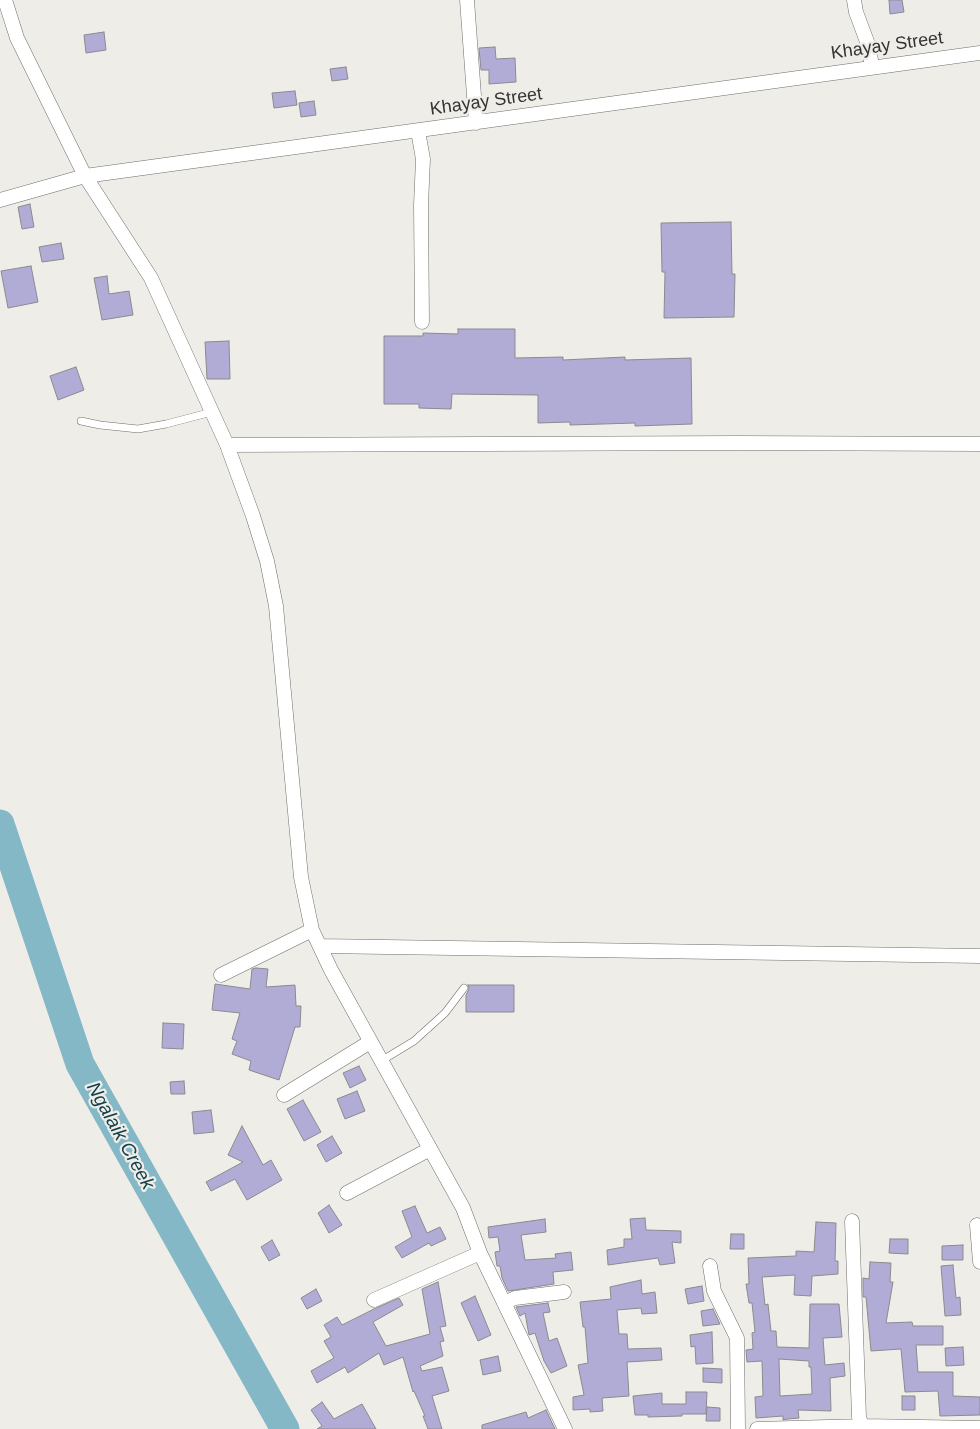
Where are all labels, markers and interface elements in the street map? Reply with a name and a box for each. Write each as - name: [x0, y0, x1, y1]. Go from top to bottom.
- street label: Khayay Street: [830, 27, 944, 65]
- street label: Khayay Street: [429, 83, 543, 121]
- water label: Ngalaik Creek: [81, 1078, 159, 1194]

